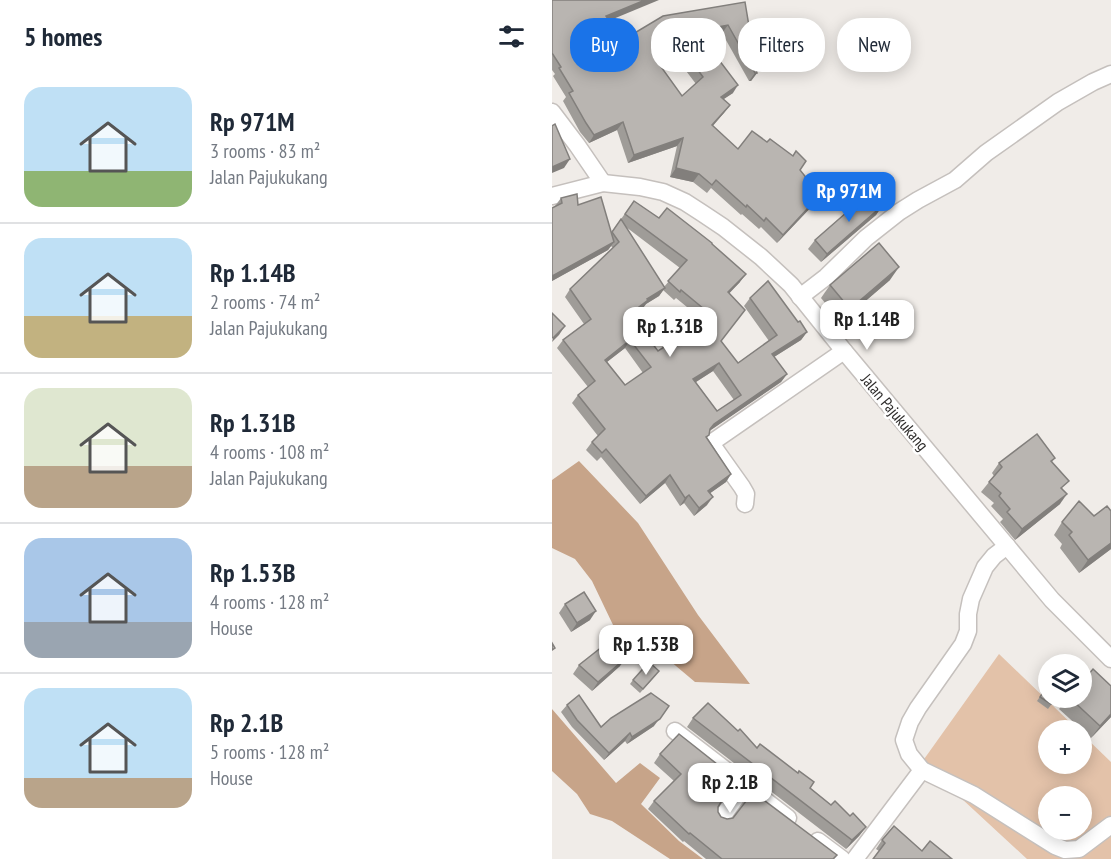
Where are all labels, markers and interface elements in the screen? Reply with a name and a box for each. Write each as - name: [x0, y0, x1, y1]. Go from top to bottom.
- chip: Buy: [570, 18, 639, 72]
- chip: Rent: [651, 18, 726, 72]
- chip: Filters: [738, 18, 825, 72]
- chip: New: [837, 18, 911, 72]
- text: 5 homes: [24, 20, 102, 53]
- icon: filters: [495, 20, 528, 53]
- text: Rp 971M: [210, 105, 295, 138]
- icon: home: [72, 111, 144, 183]
- text: 3 rooms · 83 m²: [210, 138, 320, 164]
- text: Jalan Pajukukang: [210, 164, 328, 190]
- pin: Rp 971M: [794, 172, 904, 223]
- text: Rp 971M: [816, 178, 882, 204]
- text: Rp 1.14B: [210, 256, 296, 289]
- icon: home: [72, 262, 144, 334]
- text: 2 rooms · 74 m²: [210, 289, 320, 315]
- pin: Rp 1.14B: [805, 300, 929, 351]
- text: Rp 1.14B: [834, 306, 900, 332]
- pin: Rp 1.31B: [608, 307, 732, 358]
- text: Rp 1.31B: [637, 313, 703, 339]
- text: Jalan Pajukukang: [210, 315, 328, 341]
- street label: Jalan Pajukukang: [856, 369, 933, 454]
- text: Rp 1.31B: [210, 406, 296, 439]
- icon: home: [72, 412, 144, 484]
- text: 4 rooms · 108 m²: [210, 439, 329, 465]
- text: Jalan Pajukukang: [210, 465, 328, 491]
- text: Rp 1.53B: [210, 556, 296, 589]
- icon: home: [72, 562, 144, 634]
- text: 4 rooms · 128 m²: [210, 589, 329, 615]
- text: House: [210, 615, 253, 641]
- pin: Rp 1.53B: [584, 625, 708, 676]
- text: Rp 1.53B: [613, 631, 679, 657]
- map controls: [1038, 654, 1092, 840]
- button: layers: [1038, 654, 1092, 708]
- text: Rp 2.1B: [210, 706, 283, 739]
- icon: home: [72, 712, 144, 784]
- button: +: [1038, 720, 1092, 774]
- text: 5 rooms · 128 m²: [210, 739, 329, 765]
- pin: Rp 2.1B: [675, 763, 785, 814]
- text: House: [210, 765, 253, 791]
- text: Rp 2.1B: [702, 769, 758, 795]
- button: −: [1038, 786, 1092, 840]

